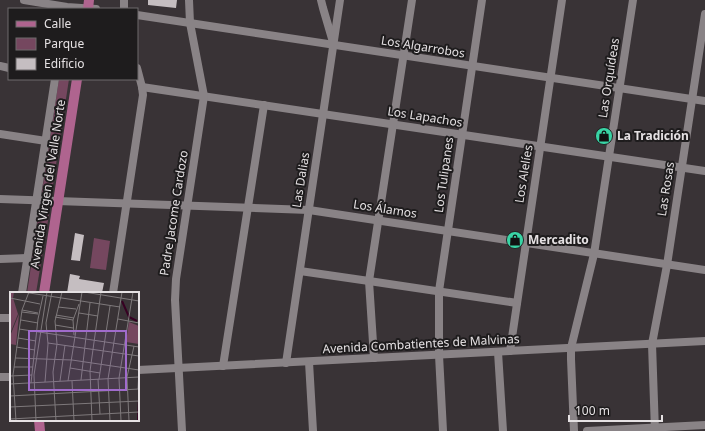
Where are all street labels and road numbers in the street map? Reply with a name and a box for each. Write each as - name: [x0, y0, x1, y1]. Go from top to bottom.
- street label: Los Algarrobos: [380, 31, 466, 62]
- street label: Las Orquídeas: [594, 37, 623, 119]
- street label: Avenida Virgen del Valle Norte: [26, 98, 69, 270]
- street label: Los Lapachos: [386, 102, 464, 131]
- street label: Los Tulipanes: [430, 136, 457, 214]
- street label: Los Alelíes: [511, 143, 537, 204]
- street label: Padre Jacome Cardozo: [155, 149, 192, 277]
- street label: Las Dalias: [288, 151, 313, 209]
- street label: Las Rosas: [653, 160, 678, 217]
- street label: Los Álamos: [352, 195, 418, 222]
- street label: Avenida Combatientes de Malvinas: [322, 330, 520, 357]

